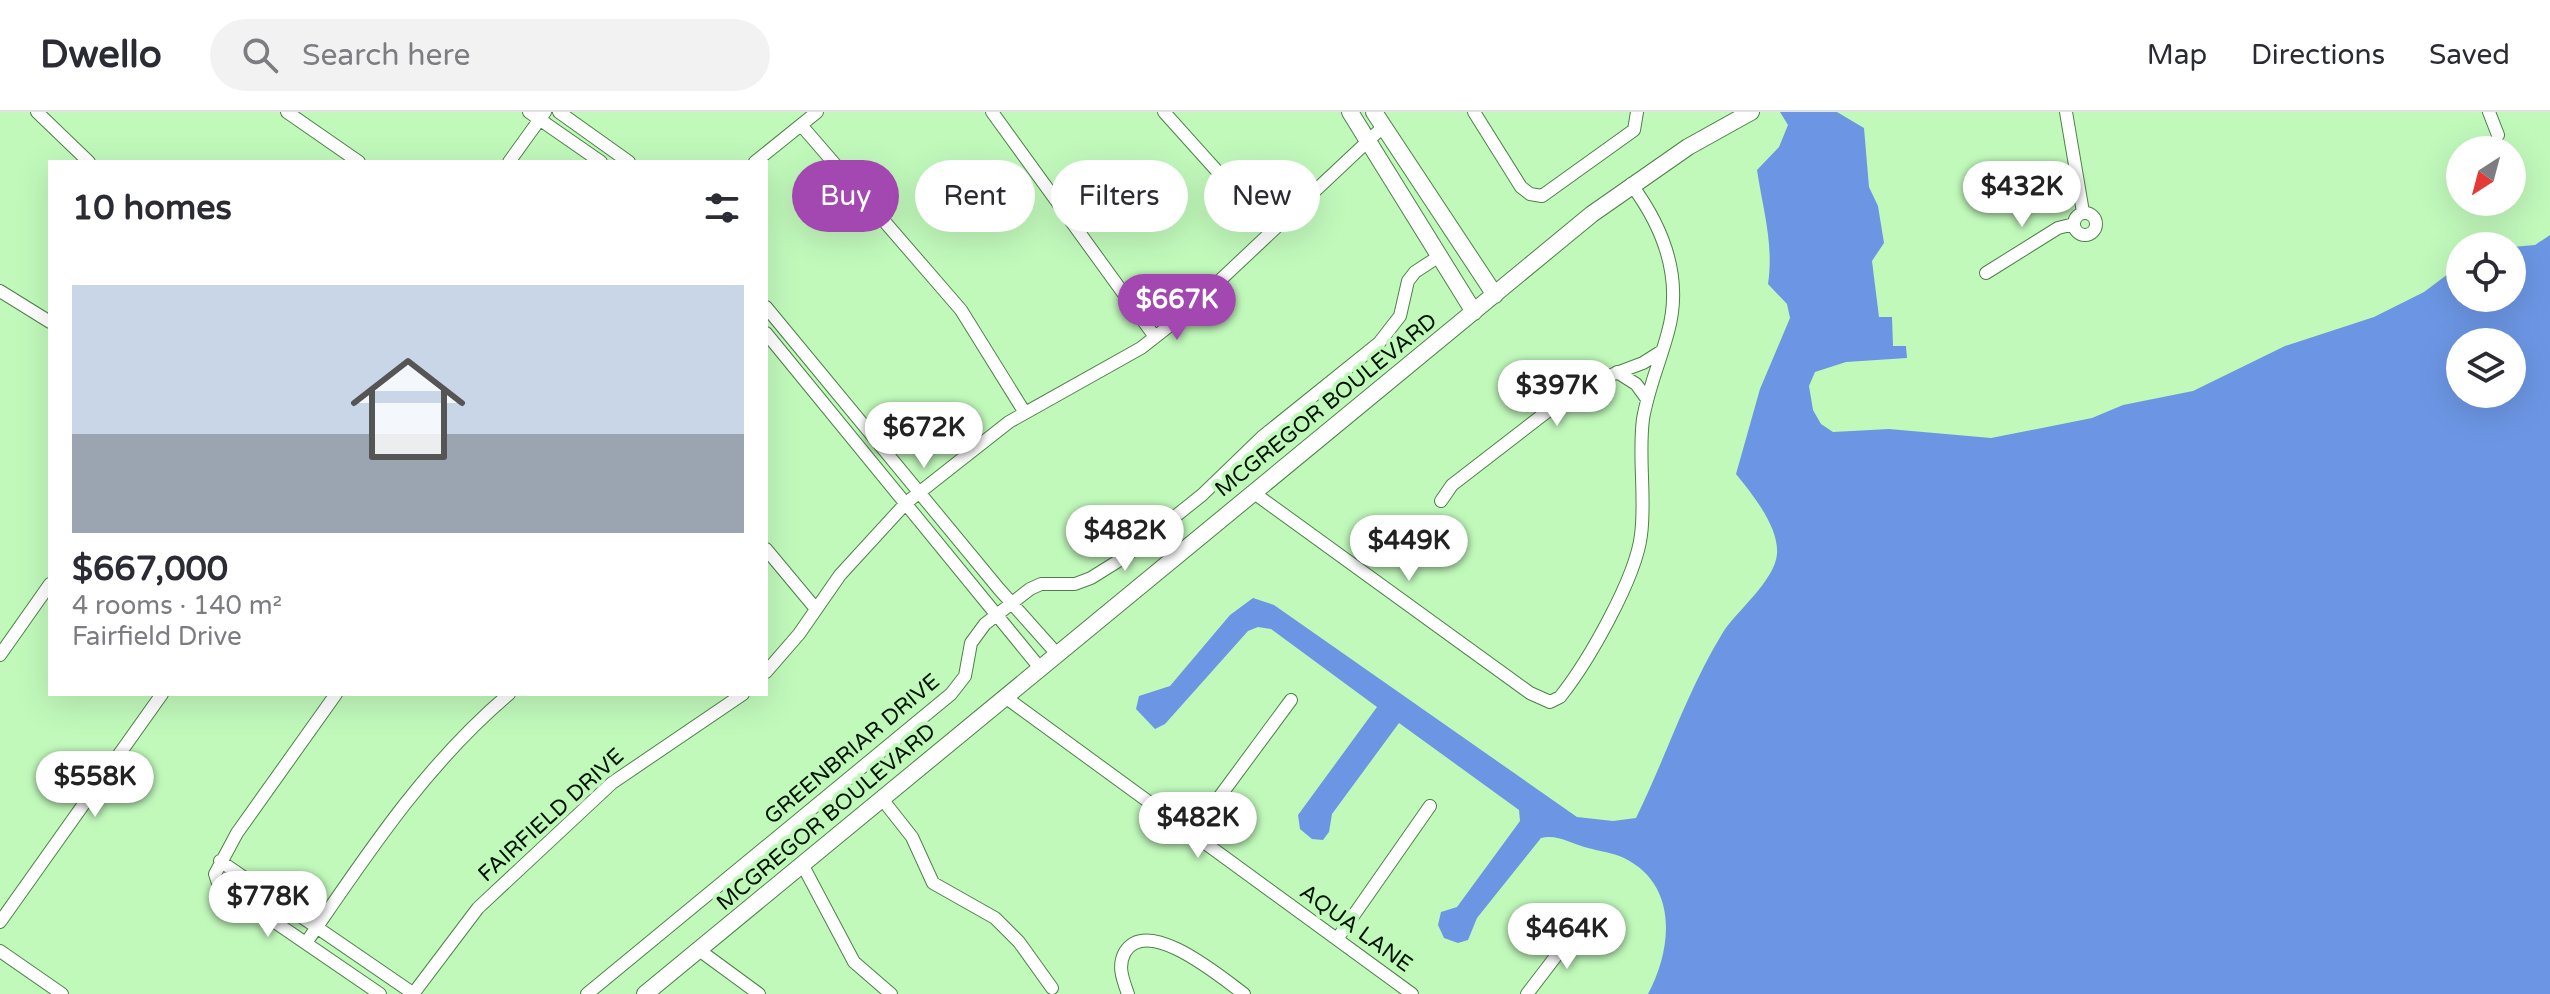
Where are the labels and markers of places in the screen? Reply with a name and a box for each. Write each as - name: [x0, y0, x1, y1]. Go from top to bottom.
- pin: $432K: [1966, 161, 2078, 229]
- pin: $667K: [1121, 274, 1233, 342]
- pin: $397K: [1501, 360, 1613, 428]
- pin: $672K: [868, 402, 980, 470]
- pin: $482K: [1069, 505, 1181, 573]
- pin: $449K: [1353, 515, 1465, 583]
- pin: $558K: [39, 751, 151, 819]
- pin: $482K: [1142, 792, 1254, 860]
- pin: $778K: [212, 871, 324, 939]
- pin: $464K: [1511, 903, 1623, 971]

